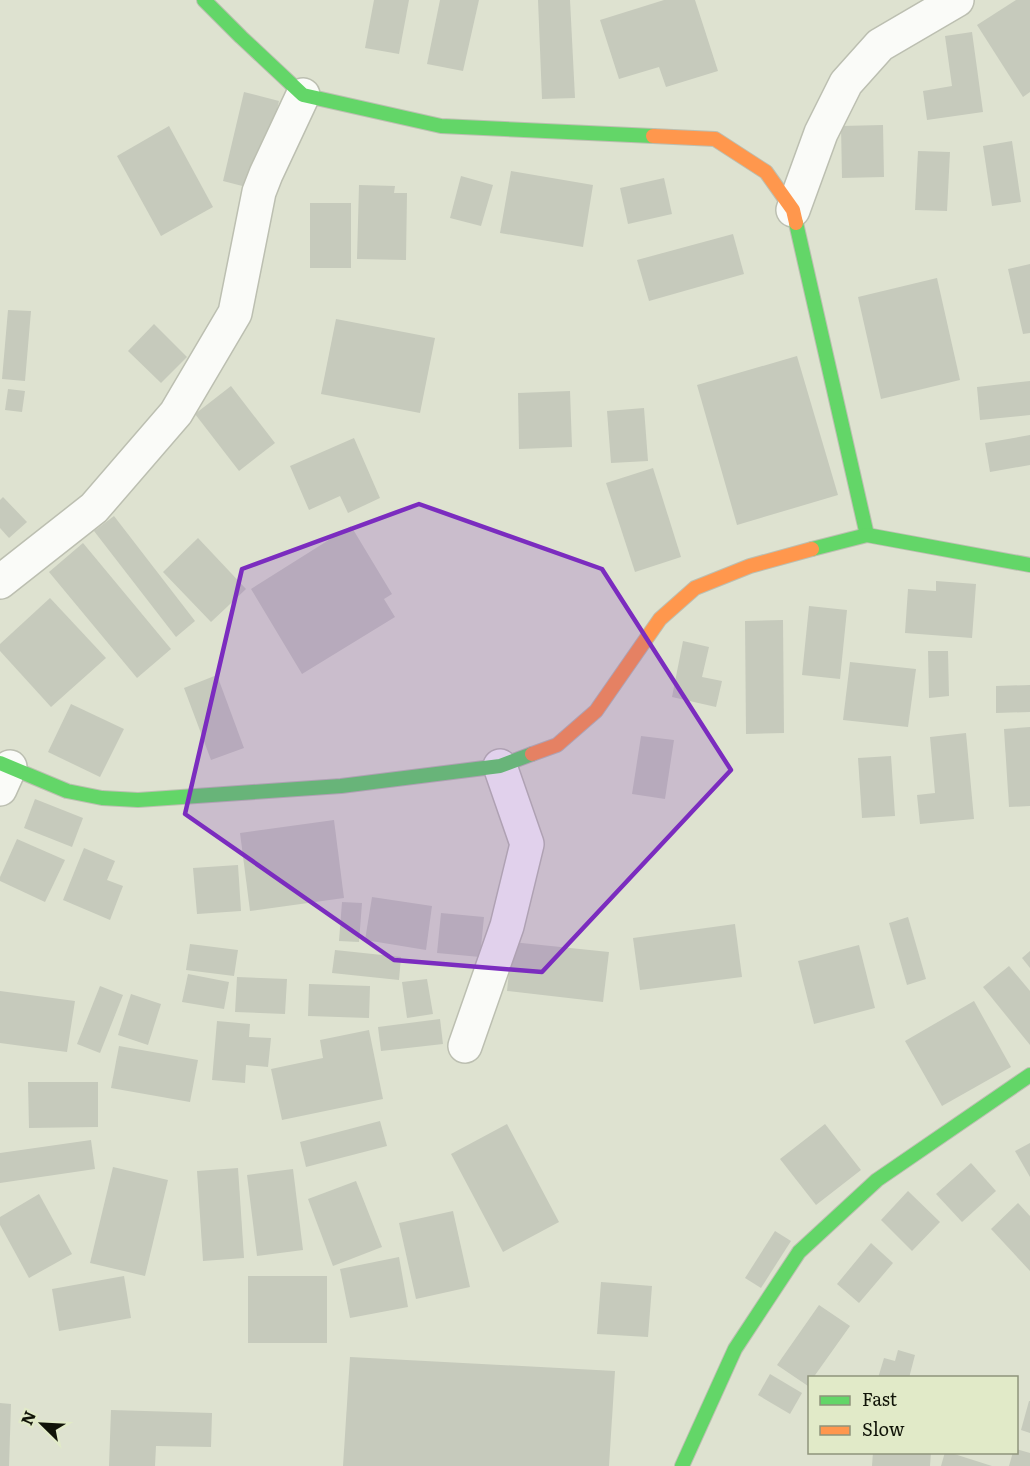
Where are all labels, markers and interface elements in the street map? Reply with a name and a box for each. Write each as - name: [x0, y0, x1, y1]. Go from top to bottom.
- legend: [808, 1376, 1018, 1454]
- text: Fast: [862, 1385, 898, 1412]
- north arrow: [12, 1394, 72, 1454]
- text: N: [14, 1406, 41, 1429]
- text: Slow: [862, 1415, 905, 1442]

